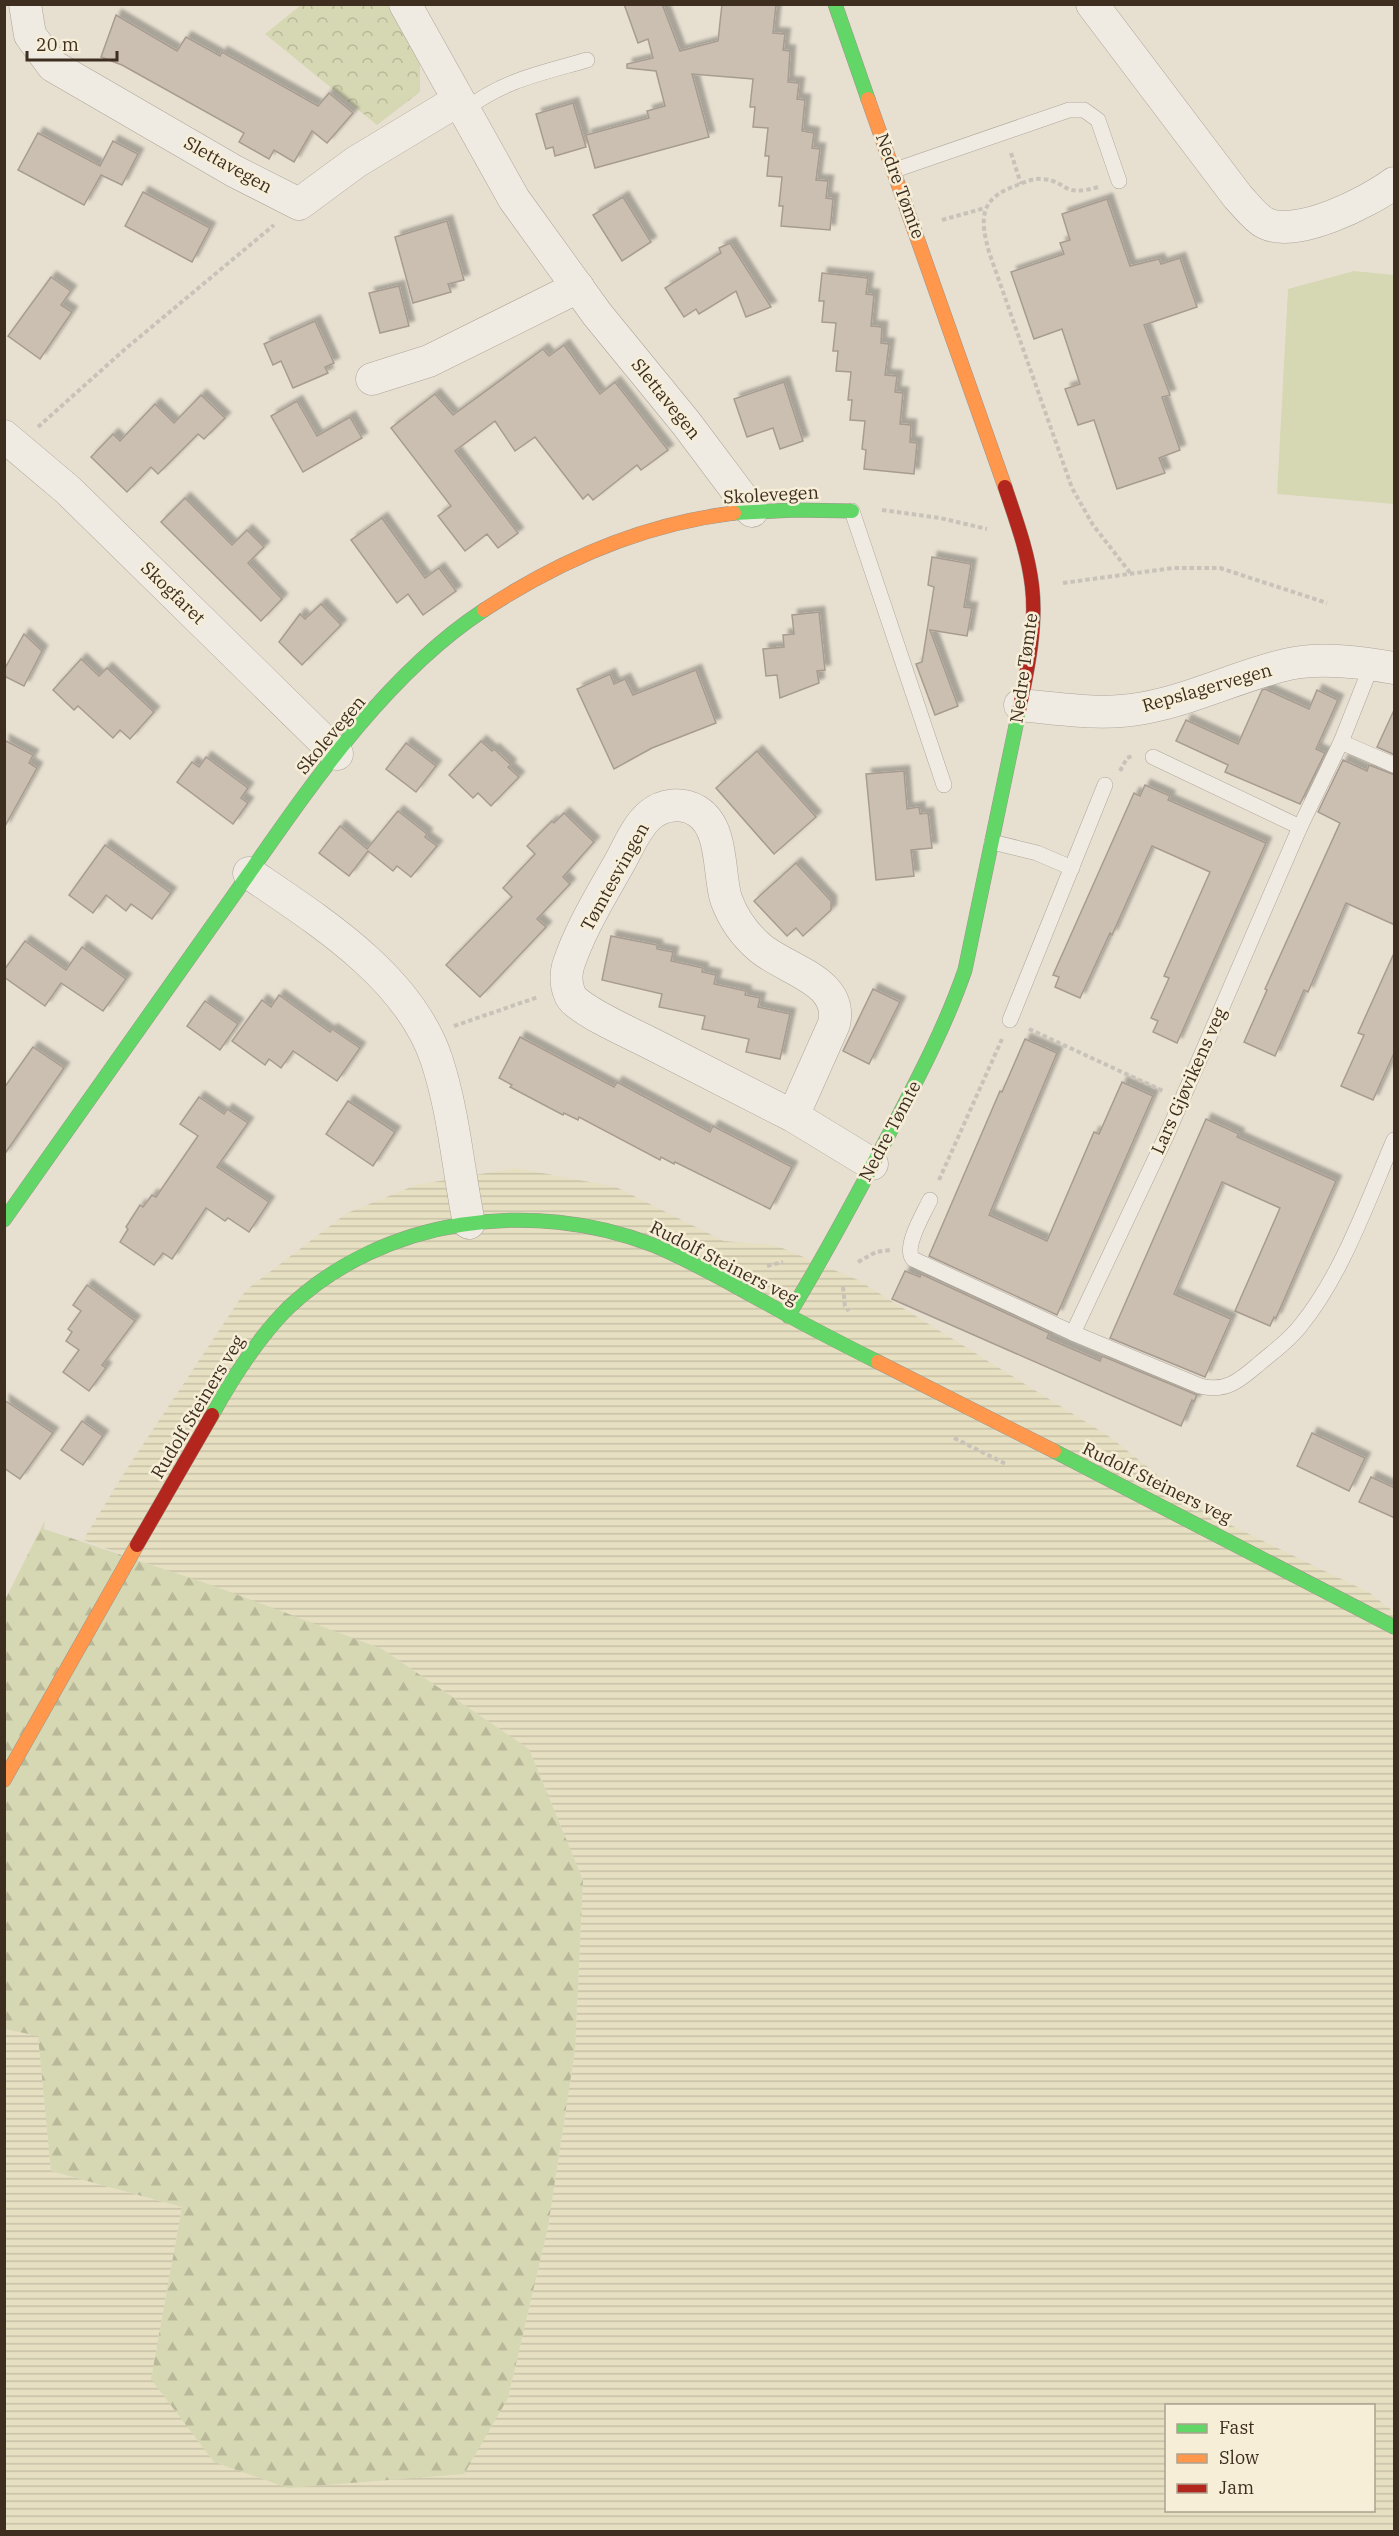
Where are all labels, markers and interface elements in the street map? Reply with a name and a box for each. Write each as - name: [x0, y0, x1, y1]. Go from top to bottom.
- scale bar: [27, 24, 117, 62]
- text: 20 m: [36, 33, 79, 56]
- street label: Nedre Tømte: [871, 130, 930, 242]
- street label: Slettavegen: [180, 131, 277, 198]
- street label: Slettavegen: [627, 353, 706, 444]
- street label: Skolevegen: [722, 481, 819, 508]
- street label: Skogfaret: [136, 556, 210, 629]
- street label: Nedre Tømte: [1004, 612, 1043, 724]
- street label: Repslagervegen: [1139, 658, 1275, 717]
- street label: Skolevegen: [291, 691, 370, 779]
- street label: Tømtesvingen: [575, 818, 654, 935]
- street label: Lars Gjøvikens veg: [1146, 1004, 1231, 1158]
- street label: Nedre Tømte: [853, 1076, 926, 1185]
- street label: Rudolf Steiners veg: [646, 1215, 802, 1310]
- street label: Rudolf Steiners veg: [146, 1331, 250, 1483]
- street label: Rudolf Steiners veg: [1079, 1436, 1236, 1529]
- legend: [1165, 2404, 1375, 2512]
- text: Fast: [1219, 2416, 1254, 2439]
- text: Slow: [1219, 2446, 1259, 2469]
- text: Jam: [1219, 2476, 1254, 2499]

